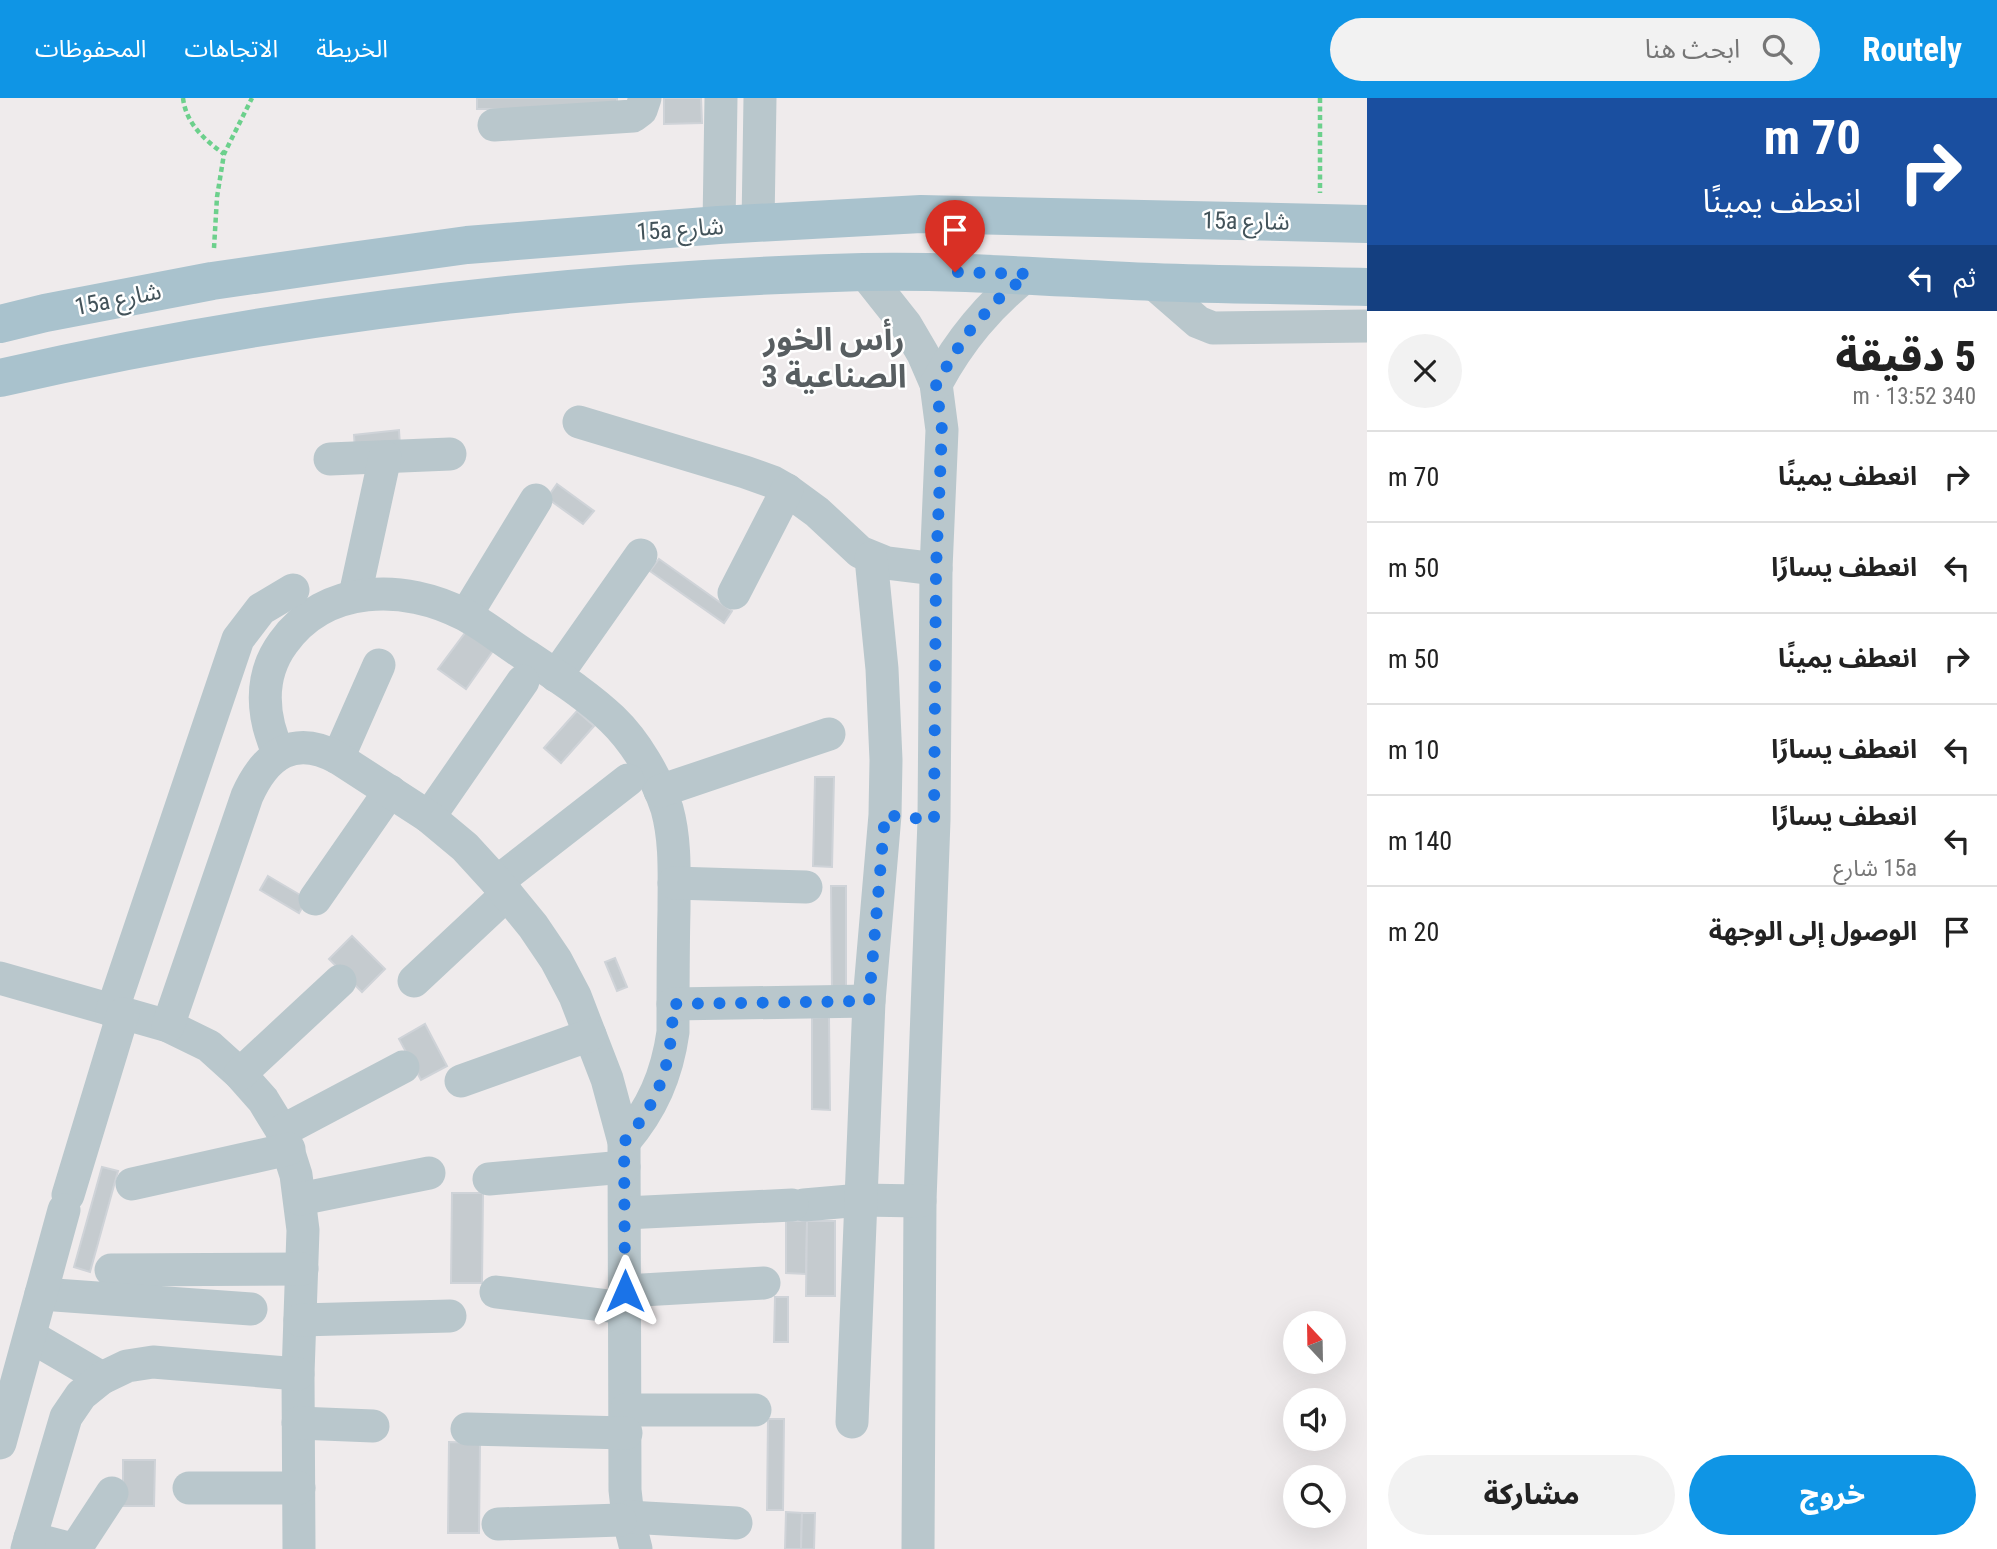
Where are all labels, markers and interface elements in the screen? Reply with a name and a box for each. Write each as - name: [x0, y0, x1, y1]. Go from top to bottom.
- search box: [1330, 18, 1820, 81]
- icon: search: [1758, 30, 1796, 68]
- text: Routely: [1862, 30, 1962, 69]
- text: ابحث هنا: [1645, 34, 1740, 64]
- text: المحفوظات: [35, 35, 146, 63]
- text: الاتجاهات: [184, 35, 278, 63]
- text: الخريطة: [316, 35, 388, 63]
- text: 70 m: [1764, 109, 1861, 166]
- icon: right: [1885, 126, 1976, 217]
- text: انعطف يمينًا: [1703, 182, 1861, 220]
- pin: [925, 200, 985, 272]
- street label: 15a شارع: [1202, 206, 1290, 239]
- icon: arrive: [936, 211, 974, 249]
- street label: 15a شارع: [635, 212, 725, 249]
- icon: left: [1902, 259, 1940, 297]
- text: ثم: [1954, 263, 1976, 293]
- street label: 15a شارع: [72, 277, 164, 324]
- district label: رأس الخور الصناعية 3: [761, 318, 907, 395]
- text: 5 دقيقة: [1835, 332, 1976, 381]
- button: close: [1388, 334, 1462, 408]
- text: 340 m · 13:52: [1852, 383, 1976, 410]
- icon: right: [1938, 458, 1976, 496]
- text: انعطف يمينًا: [1778, 461, 1917, 491]
- text: 70 m: [1388, 462, 1439, 492]
- icon: left: [1938, 549, 1976, 587]
- text: انعطف يسارًا: [1771, 552, 1917, 582]
- text: 50 m: [1388, 553, 1439, 583]
- icon: right: [1938, 640, 1976, 678]
- text: انعطف يمينًا: [1778, 643, 1917, 673]
- text: 50 m: [1388, 644, 1439, 674]
- icon: left: [1938, 731, 1976, 769]
- text: انعطف يسارًا: [1771, 734, 1917, 764]
- text: 10 m: [1388, 735, 1439, 765]
- text: انعطف يسارًا: [1771, 801, 1917, 831]
- icon: left: [1938, 822, 1976, 860]
- text: 140 m: [1388, 826, 1452, 856]
- text: 15a شارع: [1833, 855, 1917, 882]
- icon: arrive: [1938, 913, 1976, 951]
- text: الوصول إلى الوجهة: [1709, 916, 1917, 946]
- text: 20 m: [1388, 917, 1439, 947]
- position arrow: [588, 1254, 662, 1328]
- north arrow: [1283, 1311, 1346, 1374]
- map controls: [1283, 1311, 1346, 1528]
- button: sound: [1283, 1388, 1346, 1451]
- button: مشاركة: [1388, 1455, 1675, 1535]
- button: خروج: [1689, 1455, 1976, 1535]
- button: search: [1283, 1465, 1346, 1528]

